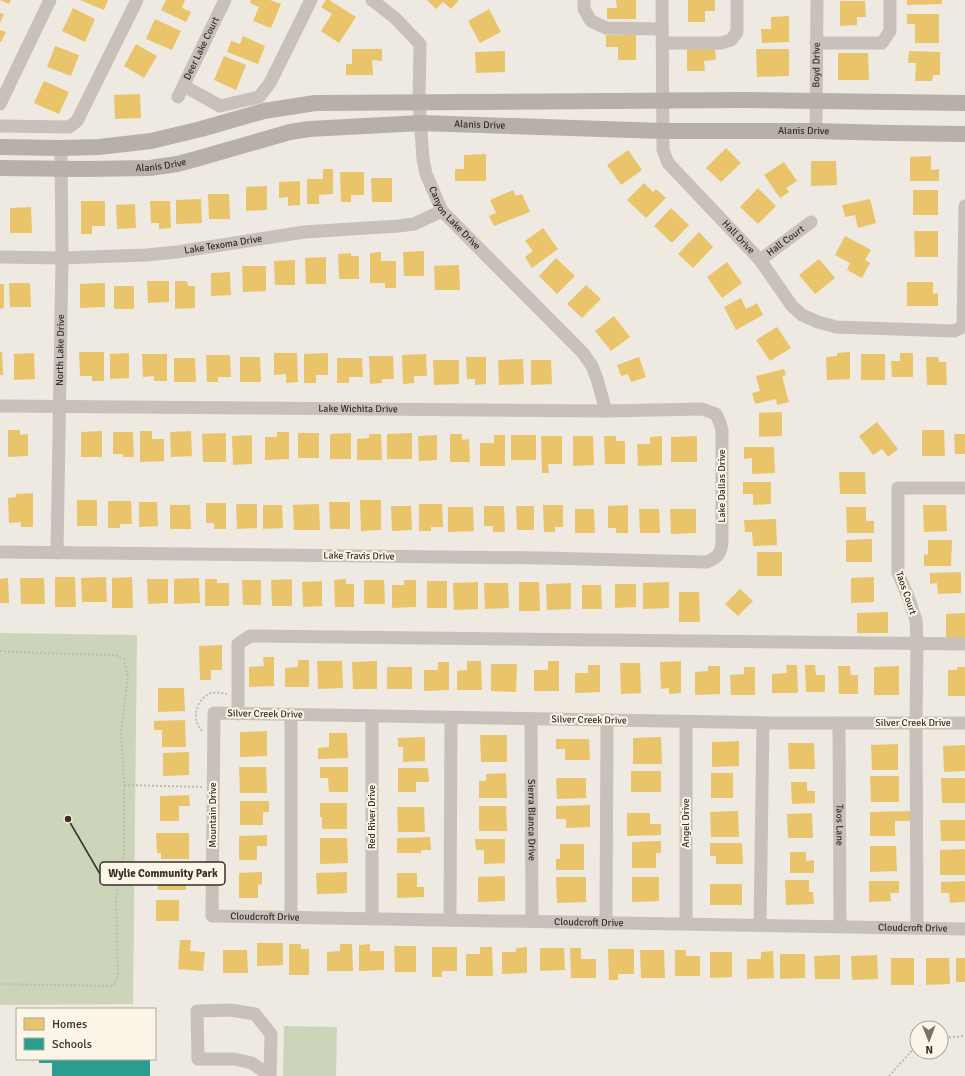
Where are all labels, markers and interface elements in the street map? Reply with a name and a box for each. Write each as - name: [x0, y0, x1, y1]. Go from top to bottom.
- street label: Deer Lake Court: [181, 14, 222, 82]
- street label: Boyd Drive: [810, 42, 823, 88]
- street label: Alanis Drive: [454, 118, 506, 132]
- street label: Alanis Drive: [778, 125, 829, 137]
- street label: Alanis Drive: [135, 156, 188, 174]
- street label: Canyon Lake Drive: [426, 185, 483, 252]
- street label: Hall Drive: [719, 218, 757, 257]
- street label: Hall Court: [764, 223, 807, 259]
- street label: Lake Texoma Drive: [183, 233, 263, 257]
- street label: North Lake Drive: [54, 314, 67, 386]
- street label: Lake Wichita Drive: [318, 403, 398, 415]
- street label: Lake Dallas Drive: [716, 449, 728, 523]
- street label: Lake Travis Drive: [323, 549, 395, 563]
- street label: Taos Court: [893, 570, 919, 617]
- street label: Silver Creek Drive: [227, 707, 303, 721]
- street label: Silver Creek Drive: [551, 713, 627, 727]
- street label: Silver Creek Drive: [875, 717, 951, 729]
- street label: Sierra Blanca Drive: [525, 779, 538, 861]
- street label: Mountain Drive: [207, 782, 219, 848]
- street label: Red River Drive: [366, 785, 378, 849]
- street label: Angel Drive: [680, 798, 692, 848]
- street label: Taos Lane: [833, 804, 846, 846]
- callout: Wylie Community Park: [100, 862, 225, 885]
- text: Wylie Community Park: [108, 867, 218, 880]
- street label: Cloudcroft Drive: [230, 910, 300, 924]
- street label: Cloudcroft Drive: [554, 916, 624, 929]
- street label: Cloudcroft Drive: [878, 922, 948, 935]
- legend: [16, 1008, 156, 1060]
- text: Homes: [52, 1017, 87, 1032]
- north arrow: [909, 1020, 949, 1060]
- text: Schools: [52, 1037, 92, 1052]
- text: N: [925, 1043, 933, 1056]

